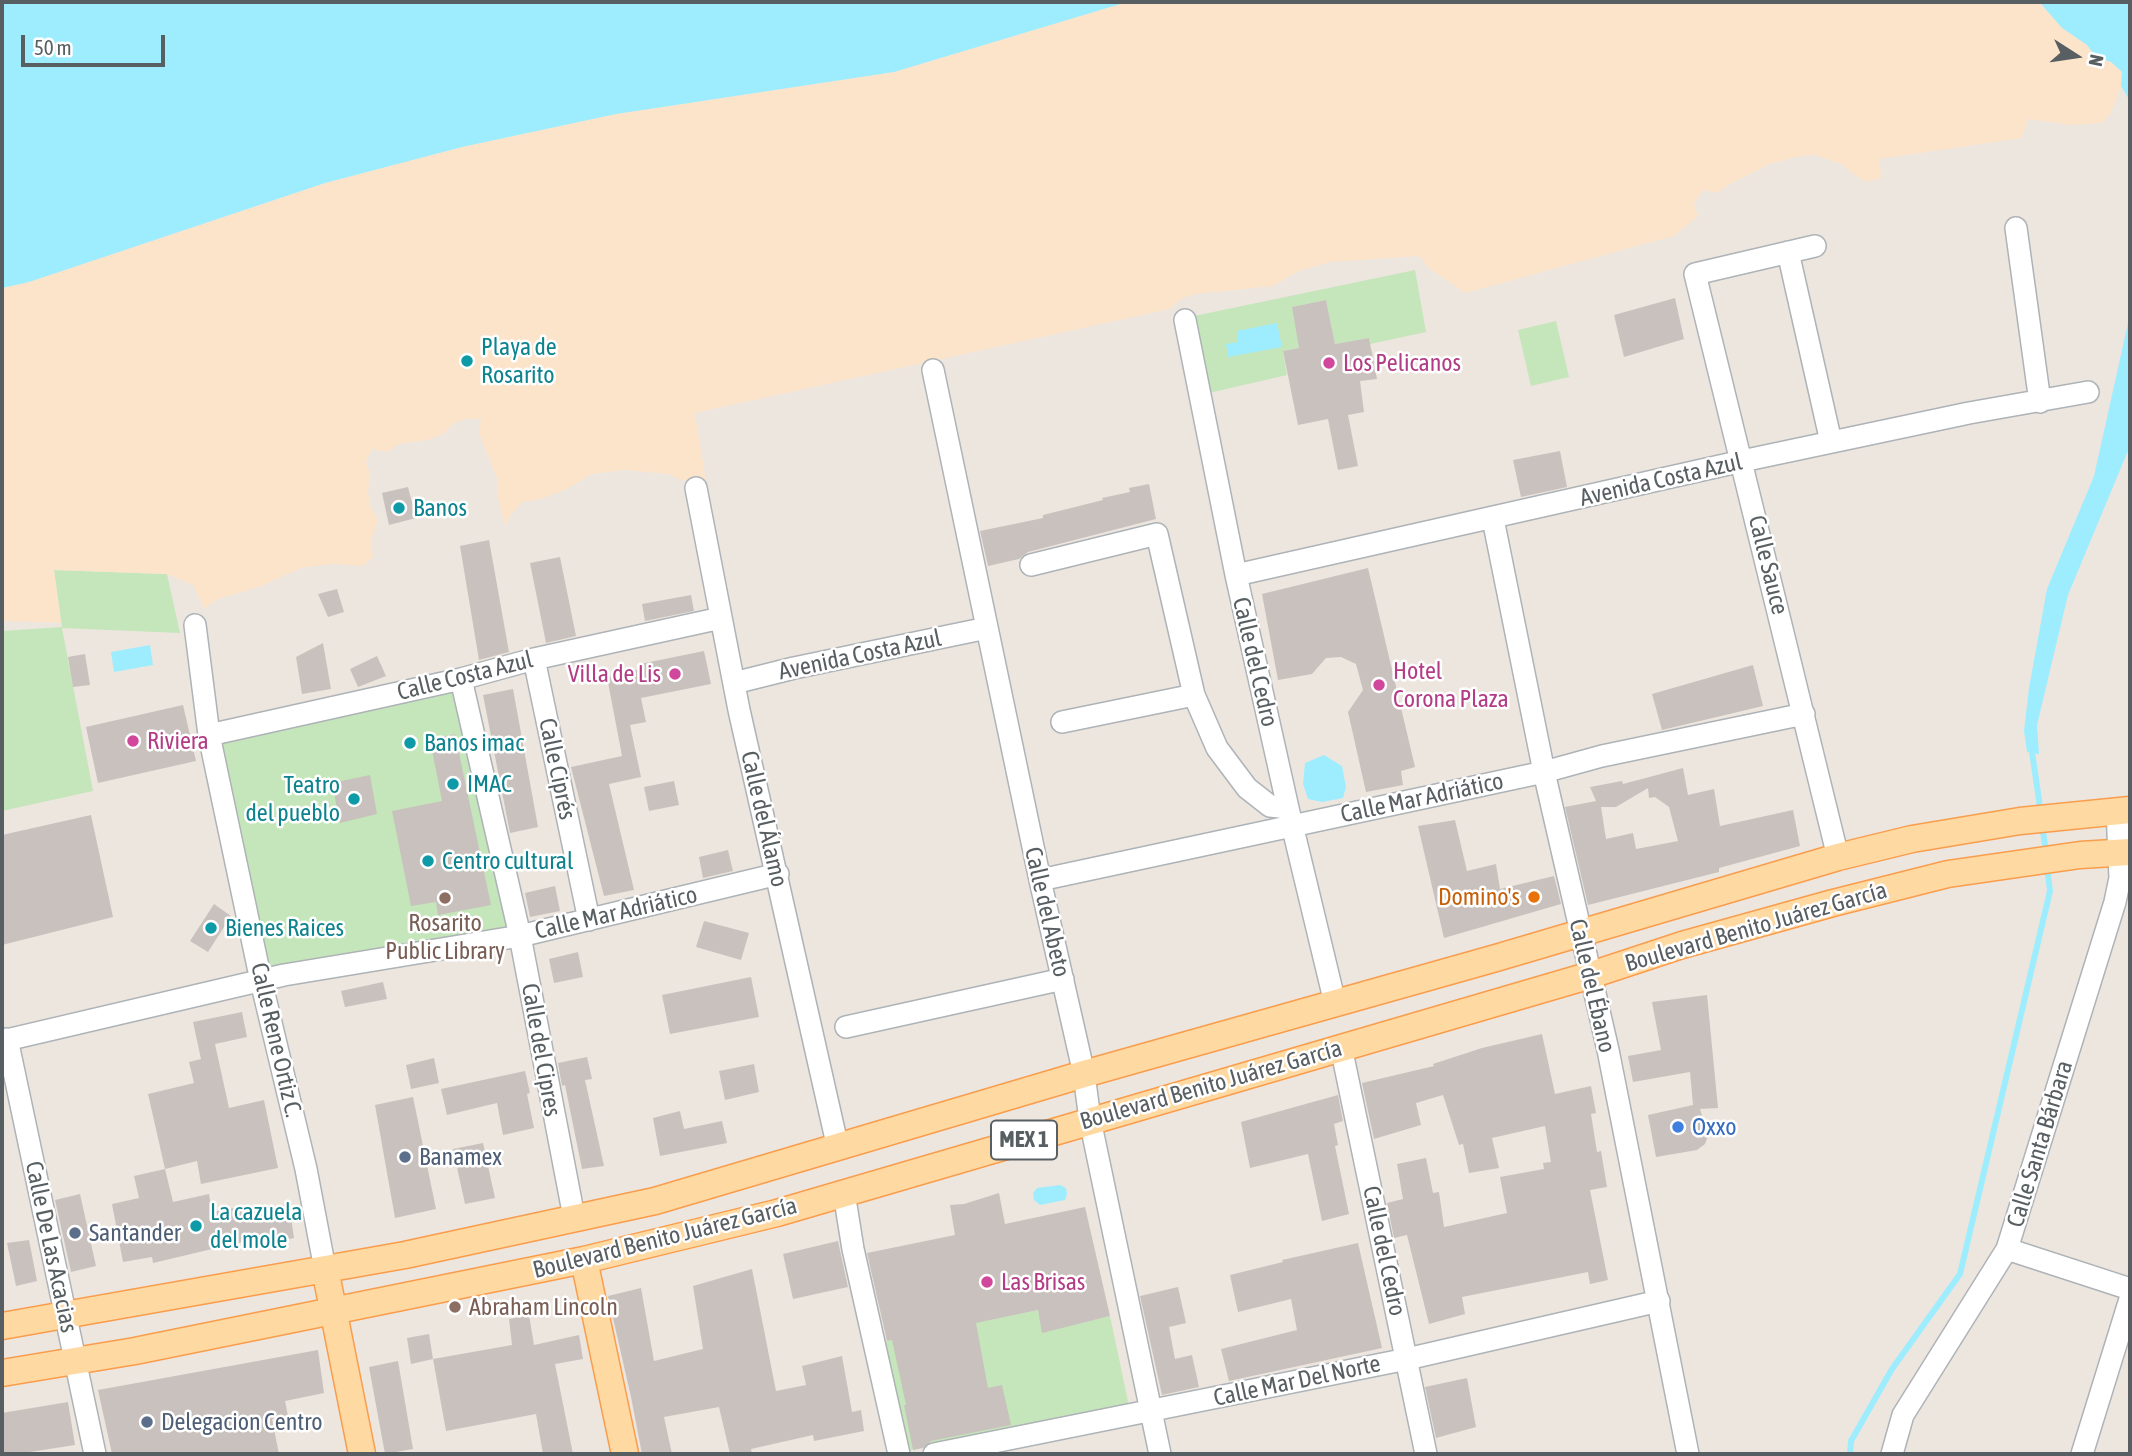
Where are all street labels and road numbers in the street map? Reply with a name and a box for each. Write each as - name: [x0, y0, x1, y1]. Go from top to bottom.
- street label: Avenida Costa Azul: [1577, 447, 1745, 513]
- street label: Calle Sauce: [1742, 512, 1794, 618]
- street label: Calle del Cedro: [1226, 595, 1284, 729]
- street label: Avenida Costa Azul: [776, 624, 944, 686]
- street label: Calle Costa Azul: [394, 645, 536, 707]
- street label: Calle Ciprés: [532, 716, 582, 822]
- street label: Calle del Álamo: [734, 748, 794, 890]
- street label: Calle Mar Adriático: [1338, 767, 1506, 829]
- street label: Calle del Abeto: [1018, 844, 1076, 980]
- street label: Boulevard Benito Juárez García: [1622, 876, 1890, 978]
- street label: Calle Mar Adriático: [532, 880, 700, 946]
- street label: Calle del Ébano: [1563, 916, 1621, 1056]
- street label: Calle Rene Ortiz C.: [244, 960, 308, 1120]
- street label: Calle del Cipres: [515, 981, 567, 1119]
- street label: Boulevard Benito Juárez García: [1077, 1034, 1345, 1136]
- street label: Calle Santa Bárbara: [2001, 1057, 2079, 1231]
- road number: MEX 1: [991, 1120, 1057, 1160]
- street label: Calle De Las Acacias: [19, 1159, 83, 1335]
- street label: Calle del Cedro: [1356, 1184, 1412, 1318]
- street label: Boulevard Benito Juárez García: [530, 1191, 800, 1285]
- street label: Calle Mar Del Norte: [1211, 1349, 1383, 1413]

